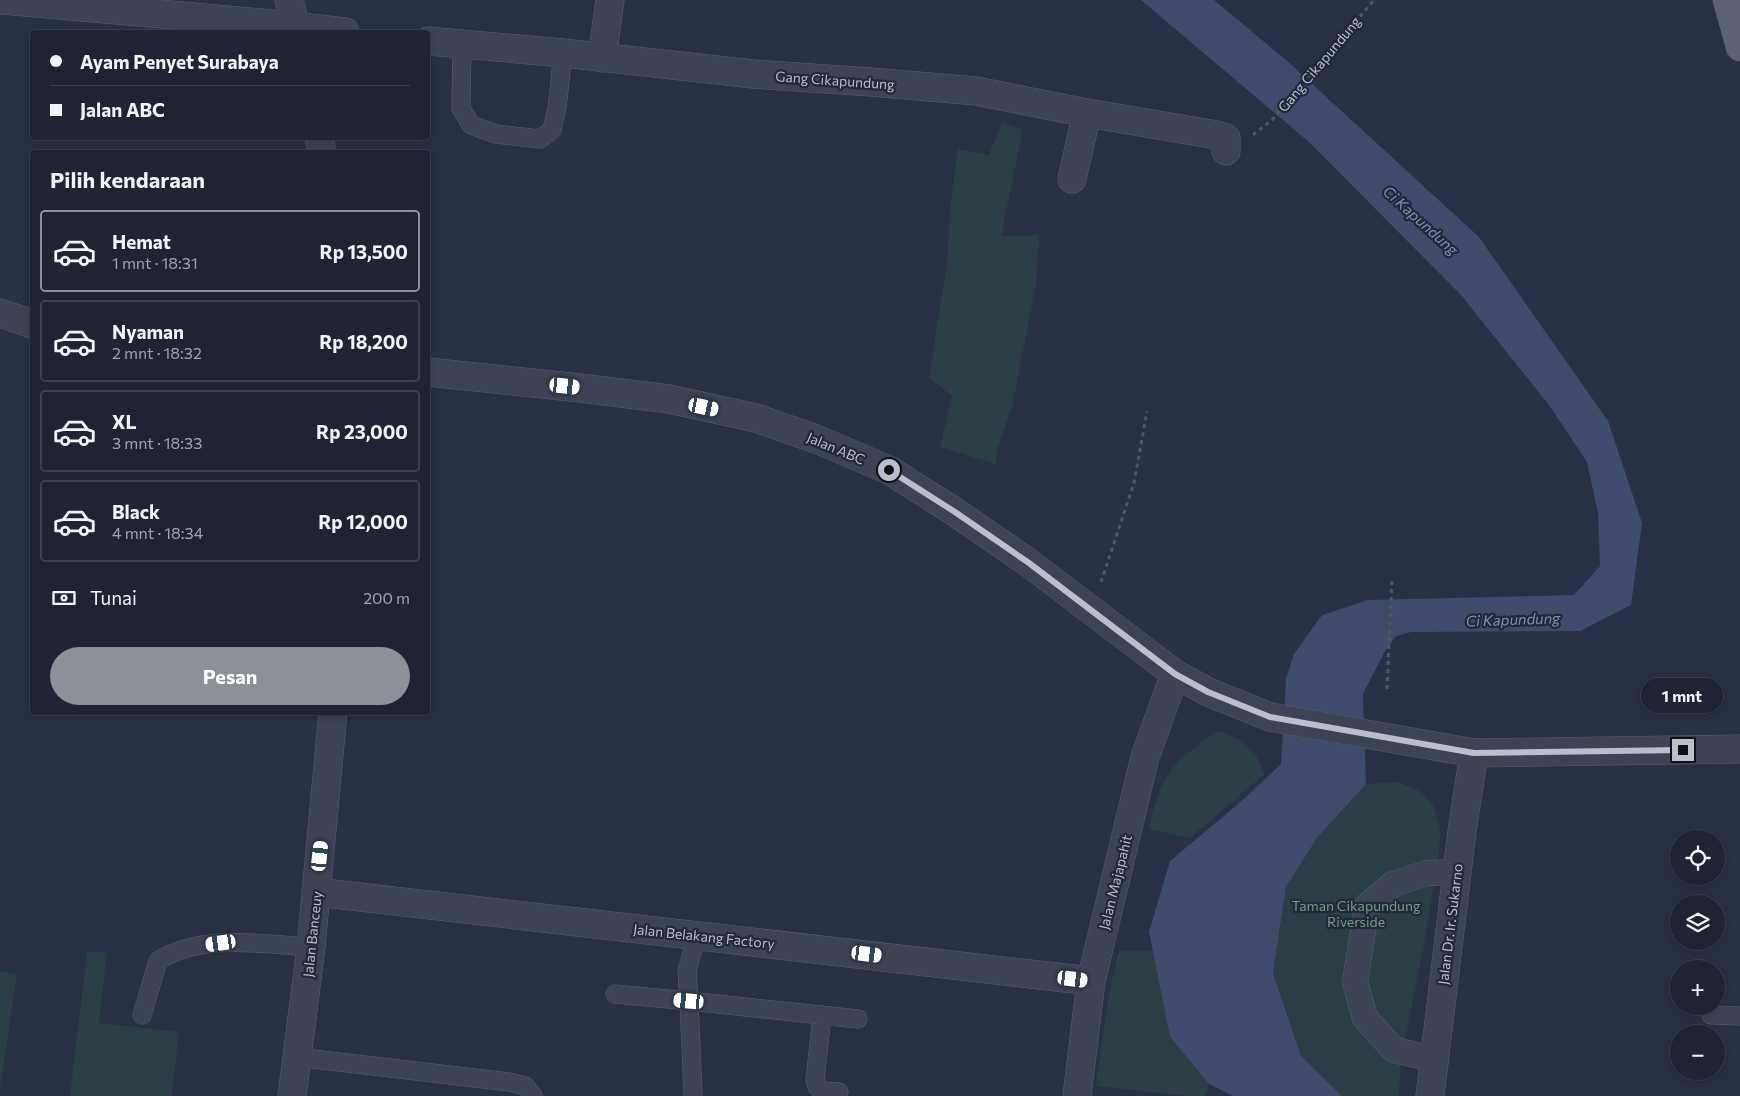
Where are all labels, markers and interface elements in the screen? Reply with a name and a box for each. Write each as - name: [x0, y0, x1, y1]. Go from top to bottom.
- street label: Gang Cikapundung: [1274, 12, 1364, 115]
- text: Ayam Penyet Surabaya: [80, 50, 279, 73]
- street label: Gang Cikapundung: [775, 67, 896, 93]
- text: Jalan ABC: [80, 98, 165, 121]
- text: Pilih kendaraan: [50, 166, 205, 193]
- water label: Ci Kapundung: [1380, 182, 1463, 259]
- icon: car: [52, 229, 97, 274]
- text: Hemat: [112, 230, 171, 253]
- text: Rp 13,500: [320, 240, 408, 263]
- text: 1 mnt · 18:31: [112, 253, 198, 272]
- icon: car: [52, 319, 97, 364]
- text: Nyaman: [112, 320, 184, 343]
- text: Rp 18,200: [319, 330, 408, 353]
- text: 2 mnt · 18:32: [112, 343, 202, 362]
- car: [549, 377, 580, 395]
- car: [687, 397, 720, 417]
- icon: car: [52, 409, 97, 454]
- text: XL: [112, 410, 137, 433]
- text: Rp 23,000: [316, 420, 408, 443]
- street label: Jalan ABC: [804, 428, 868, 468]
- text: 3 mnt · 18:33: [112, 433, 202, 452]
- route start: [878, 459, 900, 481]
- icon: car: [52, 499, 97, 544]
- text: Black: [112, 500, 160, 523]
- text: Rp 12,000: [318, 510, 408, 533]
- text: 4 mnt · 18:34: [112, 523, 203, 542]
- icon: cash: [50, 584, 78, 612]
- text: Tunai: [90, 586, 137, 609]
- text: 200 m: [363, 588, 410, 607]
- water label: Ci Kapundung: [1465, 608, 1561, 630]
- button: Pesan: [50, 647, 410, 705]
- callout: 1 mnt: [1642, 678, 1724, 712]
- text: 1 mnt: [1662, 686, 1702, 705]
- route end: [1672, 739, 1694, 761]
- map controls: [1670, 830, 1725, 1080]
- button: locate: [1670, 830, 1725, 885]
- street label: Jalan Majapahit: [1095, 832, 1135, 931]
- car: [310, 840, 329, 872]
- street label: Jalan Dr. Ir. Sukarno: [1434, 862, 1466, 986]
- street label: Jalan Banceuy: [299, 890, 325, 978]
- button: layers: [1670, 895, 1725, 950]
- park label: Taman Cikapundung Riverside: [1291, 897, 1421, 930]
- street label: Jalan Belakang Factory: [632, 920, 776, 952]
- car: [205, 933, 236, 953]
- car: [851, 945, 882, 963]
- button: +: [1670, 960, 1725, 1015]
- car: [1057, 970, 1088, 988]
- car: [673, 992, 704, 1010]
- button: −: [1670, 1025, 1725, 1080]

